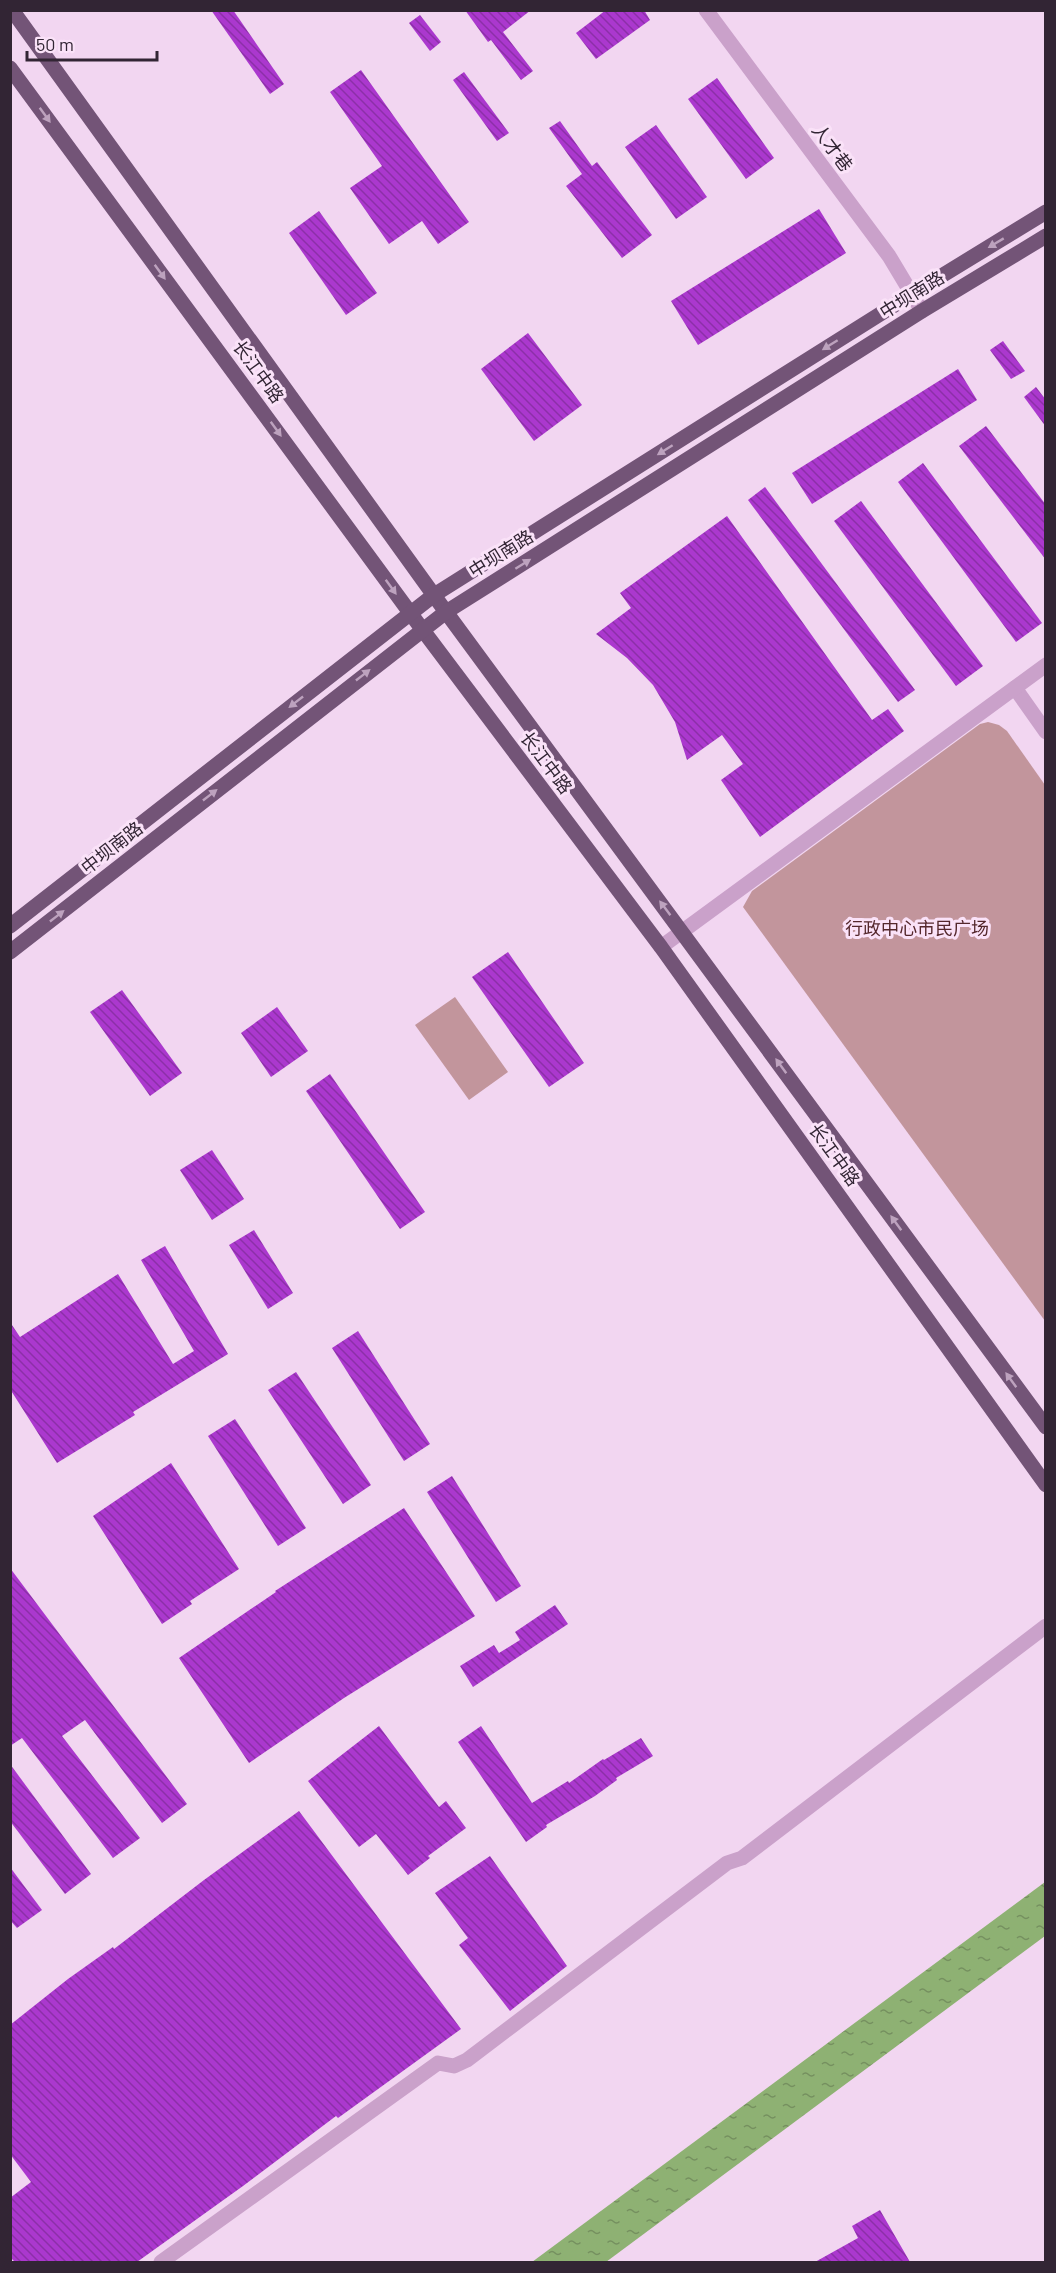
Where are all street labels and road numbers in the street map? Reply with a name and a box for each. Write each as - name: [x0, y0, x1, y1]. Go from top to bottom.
- street label: 人才巷: [808, 119, 858, 176]
- street label: 中坝南路: [875, 266, 948, 323]
- street label: 长江中路: [229, 336, 289, 407]
- street label: 中坝南路: [464, 525, 537, 582]
- street label: 长江中路: [516, 727, 577, 798]
- street label: 中坝南路: [76, 816, 147, 878]
- street label: 长江中路: [805, 1119, 865, 1190]

